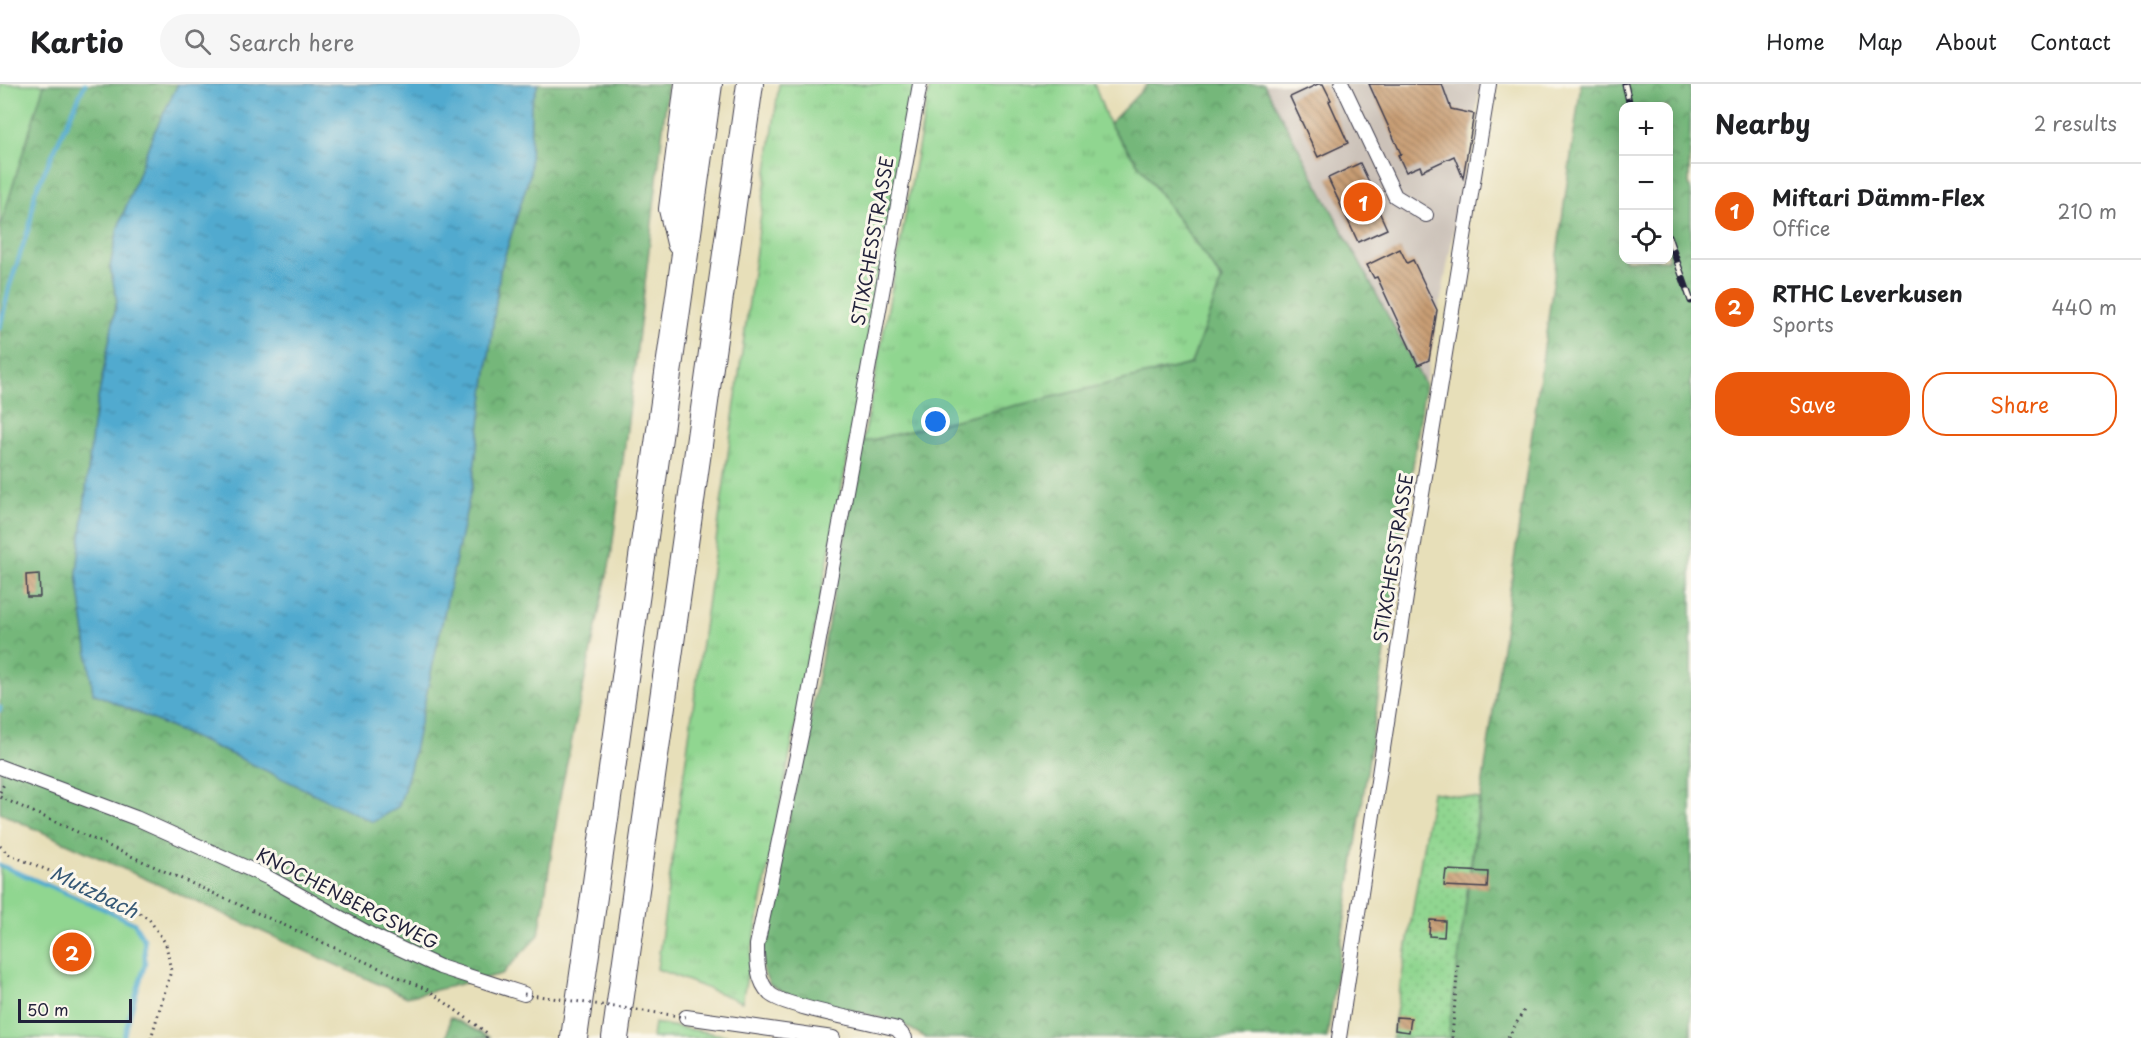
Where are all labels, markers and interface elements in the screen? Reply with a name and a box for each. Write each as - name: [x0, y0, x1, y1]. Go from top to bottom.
- search box: [160, 14, 580, 68]
- text: Kartio: [30, 20, 124, 63]
- icon: search: [181, 25, 214, 58]
- text: Search here: [229, 25, 354, 58]
- text: Home: [1766, 25, 1825, 57]
- text: Map: [1858, 25, 1903, 57]
- text: About: [1936, 25, 1997, 57]
- text: Contact: [2030, 25, 2111, 57]
- map controls: [1619, 102, 1673, 264]
- button: +: [1619, 102, 1673, 156]
- text: Nearby: [1715, 104, 1810, 143]
- text: 2 results: [2034, 108, 2117, 138]
- street label: STIXCHESSTRASSE: [843, 154, 900, 328]
- button: −: [1619, 156, 1673, 210]
- pin: 1: [1344, 180, 1382, 224]
- text: Miftari Dämm-Flex: [1772, 180, 1985, 213]
- text: 1: [1730, 196, 1739, 226]
- text: 210 m: [2058, 196, 2117, 226]
- button: locate: [1619, 210, 1673, 264]
- text: Office: [1772, 213, 1830, 243]
- text: RTHC Leverkusen: [1772, 276, 1963, 309]
- text: 2: [1727, 292, 1742, 322]
- text: 440 m: [2052, 292, 2117, 322]
- text: Sports: [1772, 309, 1834, 339]
- button: Save: [1715, 372, 1910, 436]
- button: Share: [1922, 372, 2117, 436]
- your location: [921, 407, 950, 436]
- street label: STIXCHESSTRASSE: [1366, 471, 1419, 645]
- street label: KNOCHENBERGSWEG: [252, 840, 444, 955]
- water label: Mutzbach: [46, 857, 144, 925]
- pin: 2: [52, 930, 92, 974]
- scale bar: [18, 996, 132, 1024]
- text: 50 m: [27, 997, 68, 1021]

